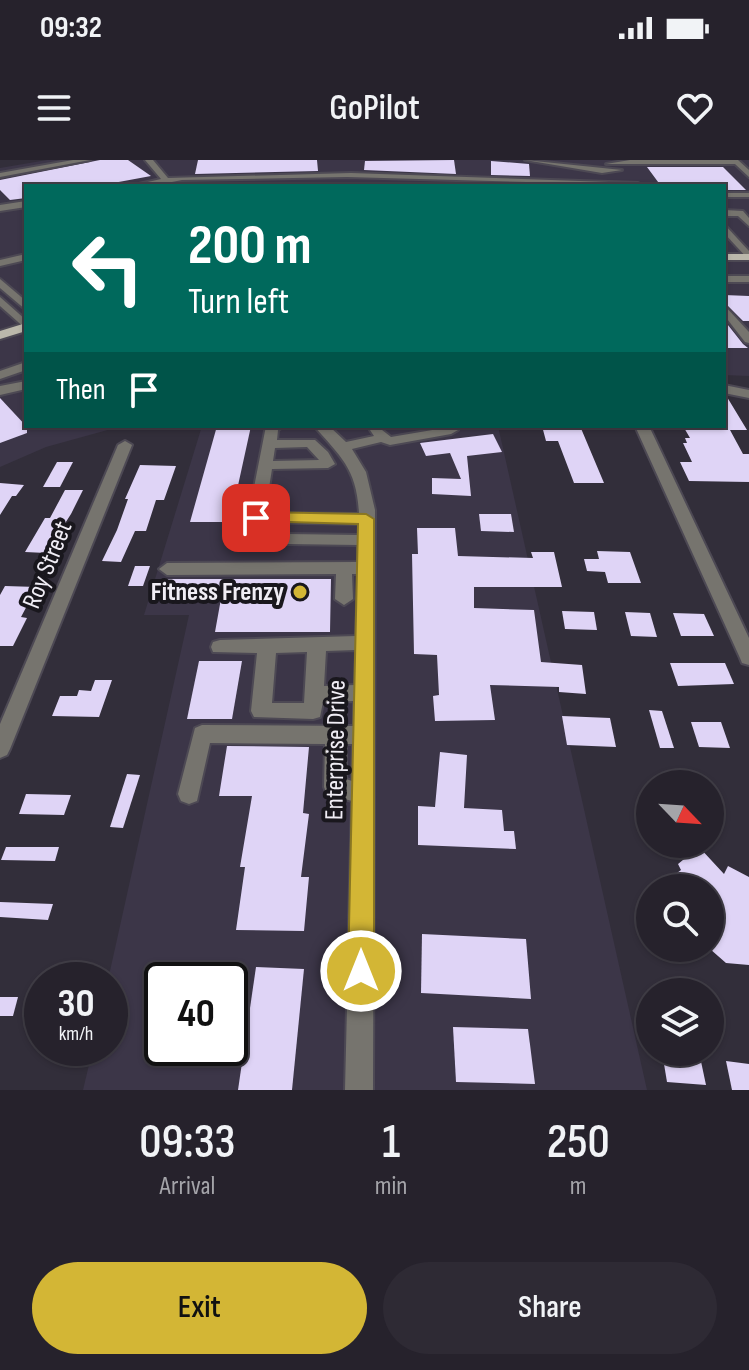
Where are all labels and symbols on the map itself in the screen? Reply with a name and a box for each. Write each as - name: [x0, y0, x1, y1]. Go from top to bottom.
- pin: [222, 484, 290, 552]
- street label: Roy Street: [17, 517, 80, 613]
- place label: Fitness Frenzy: [151, 577, 284, 608]
- marker: Fitness Frenzy: [291, 583, 309, 601]
- street label: Enterprise Drive: [319, 680, 353, 820]
- north arrow: [636, 770, 724, 858]
- position arrow: [319, 929, 403, 1013]
- speed limit sign: 40: [144, 962, 248, 1066]

